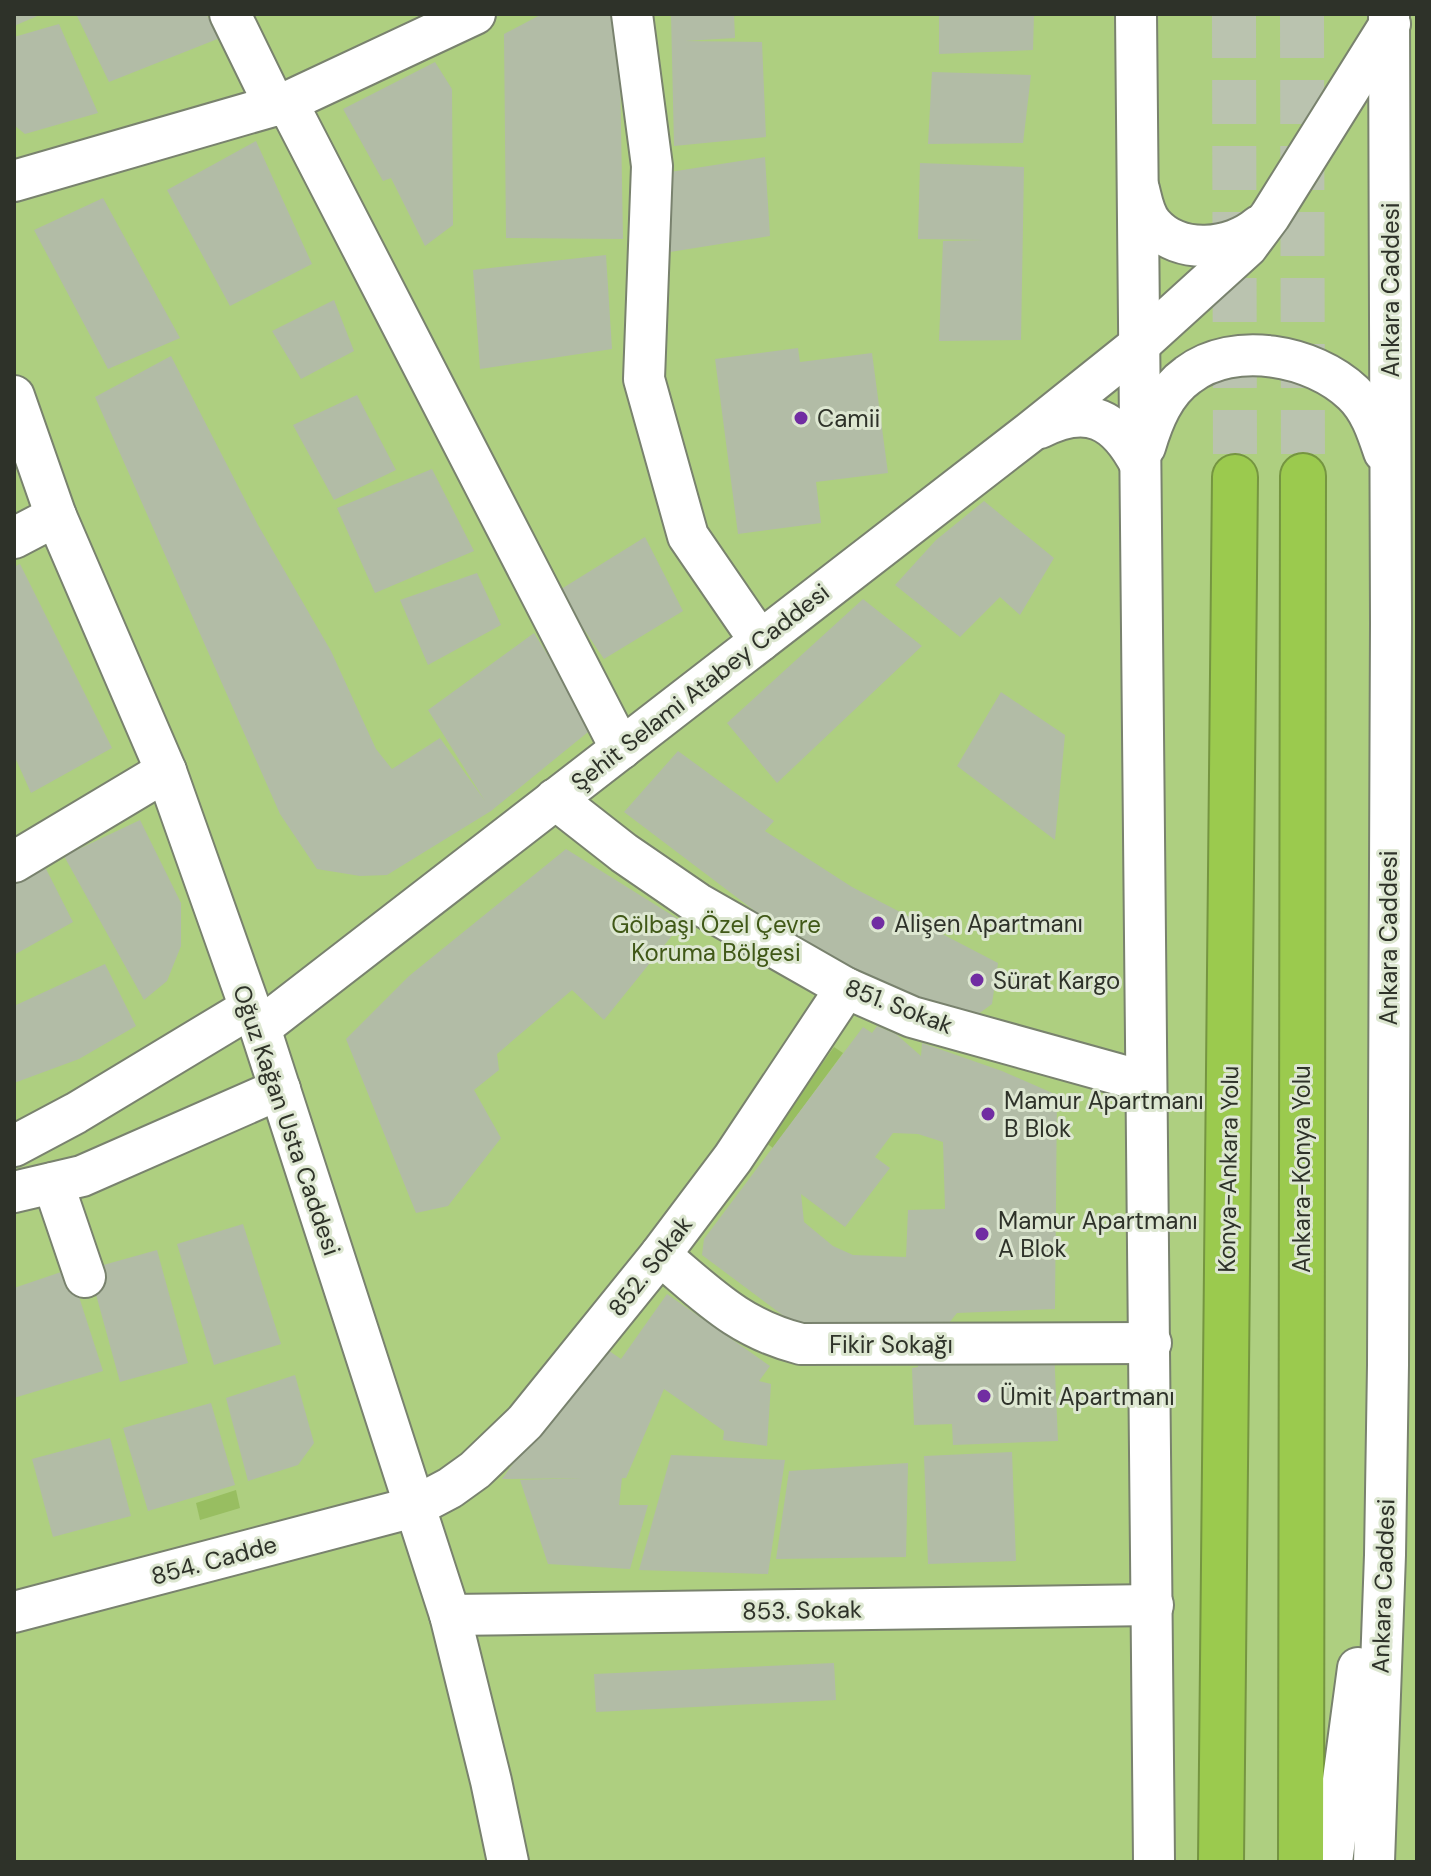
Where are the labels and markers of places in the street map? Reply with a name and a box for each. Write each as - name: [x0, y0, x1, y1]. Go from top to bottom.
- place label: Camii: [817, 403, 880, 434]
- marker: Camii: [792, 409, 810, 427]
- place label: Alişen Apartmanı: [894, 908, 1083, 939]
- marker: Alişen Apartmanı: [869, 914, 887, 932]
- place label: Sürat Kargo: [993, 965, 1120, 996]
- marker: Sürat Kargo: [968, 971, 986, 989]
- place label: Mamur Apartmanı B Blok: [1004, 1085, 1204, 1144]
- marker: Mamur Apartmanı B Blok: [979, 1105, 997, 1123]
- place label: Mamur Apartmanı A Blok: [998, 1205, 1198, 1264]
- marker: Mamur Apartmanı A Blok: [973, 1225, 991, 1243]
- place label: Ümit Apartmanı: [1000, 1381, 1175, 1412]
- marker: Ümit Apartmanı: [975, 1387, 993, 1405]

